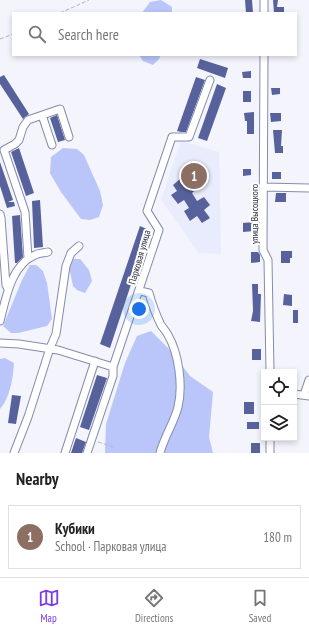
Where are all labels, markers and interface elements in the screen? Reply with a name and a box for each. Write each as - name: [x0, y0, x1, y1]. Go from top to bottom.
- search box: [12, 12, 297, 56]
- icon: search: [26, 23, 48, 45]
- text: Search here: [58, 25, 119, 44]
- pin: 1: [181, 161, 207, 191]
- street label: улица Высоцкого: [248, 184, 261, 244]
- street label: Парковая улица: [125, 228, 153, 286]
- your location: [129, 299, 149, 319]
- map controls: [261, 369, 297, 441]
- button: locate: [261, 369, 297, 405]
- button: layers: [261, 405, 297, 441]
- text: Nearby: [16, 468, 59, 490]
- text: Кубики: [55, 519, 95, 538]
- text: 1: [27, 529, 33, 546]
- text: 180 m: [263, 529, 292, 546]
- text: School · Парковая улица: [55, 538, 167, 555]
- tab: Map: [38, 587, 60, 625]
- tab: Directions: [135, 587, 173, 625]
- tab: Saved: [249, 587, 271, 625]

